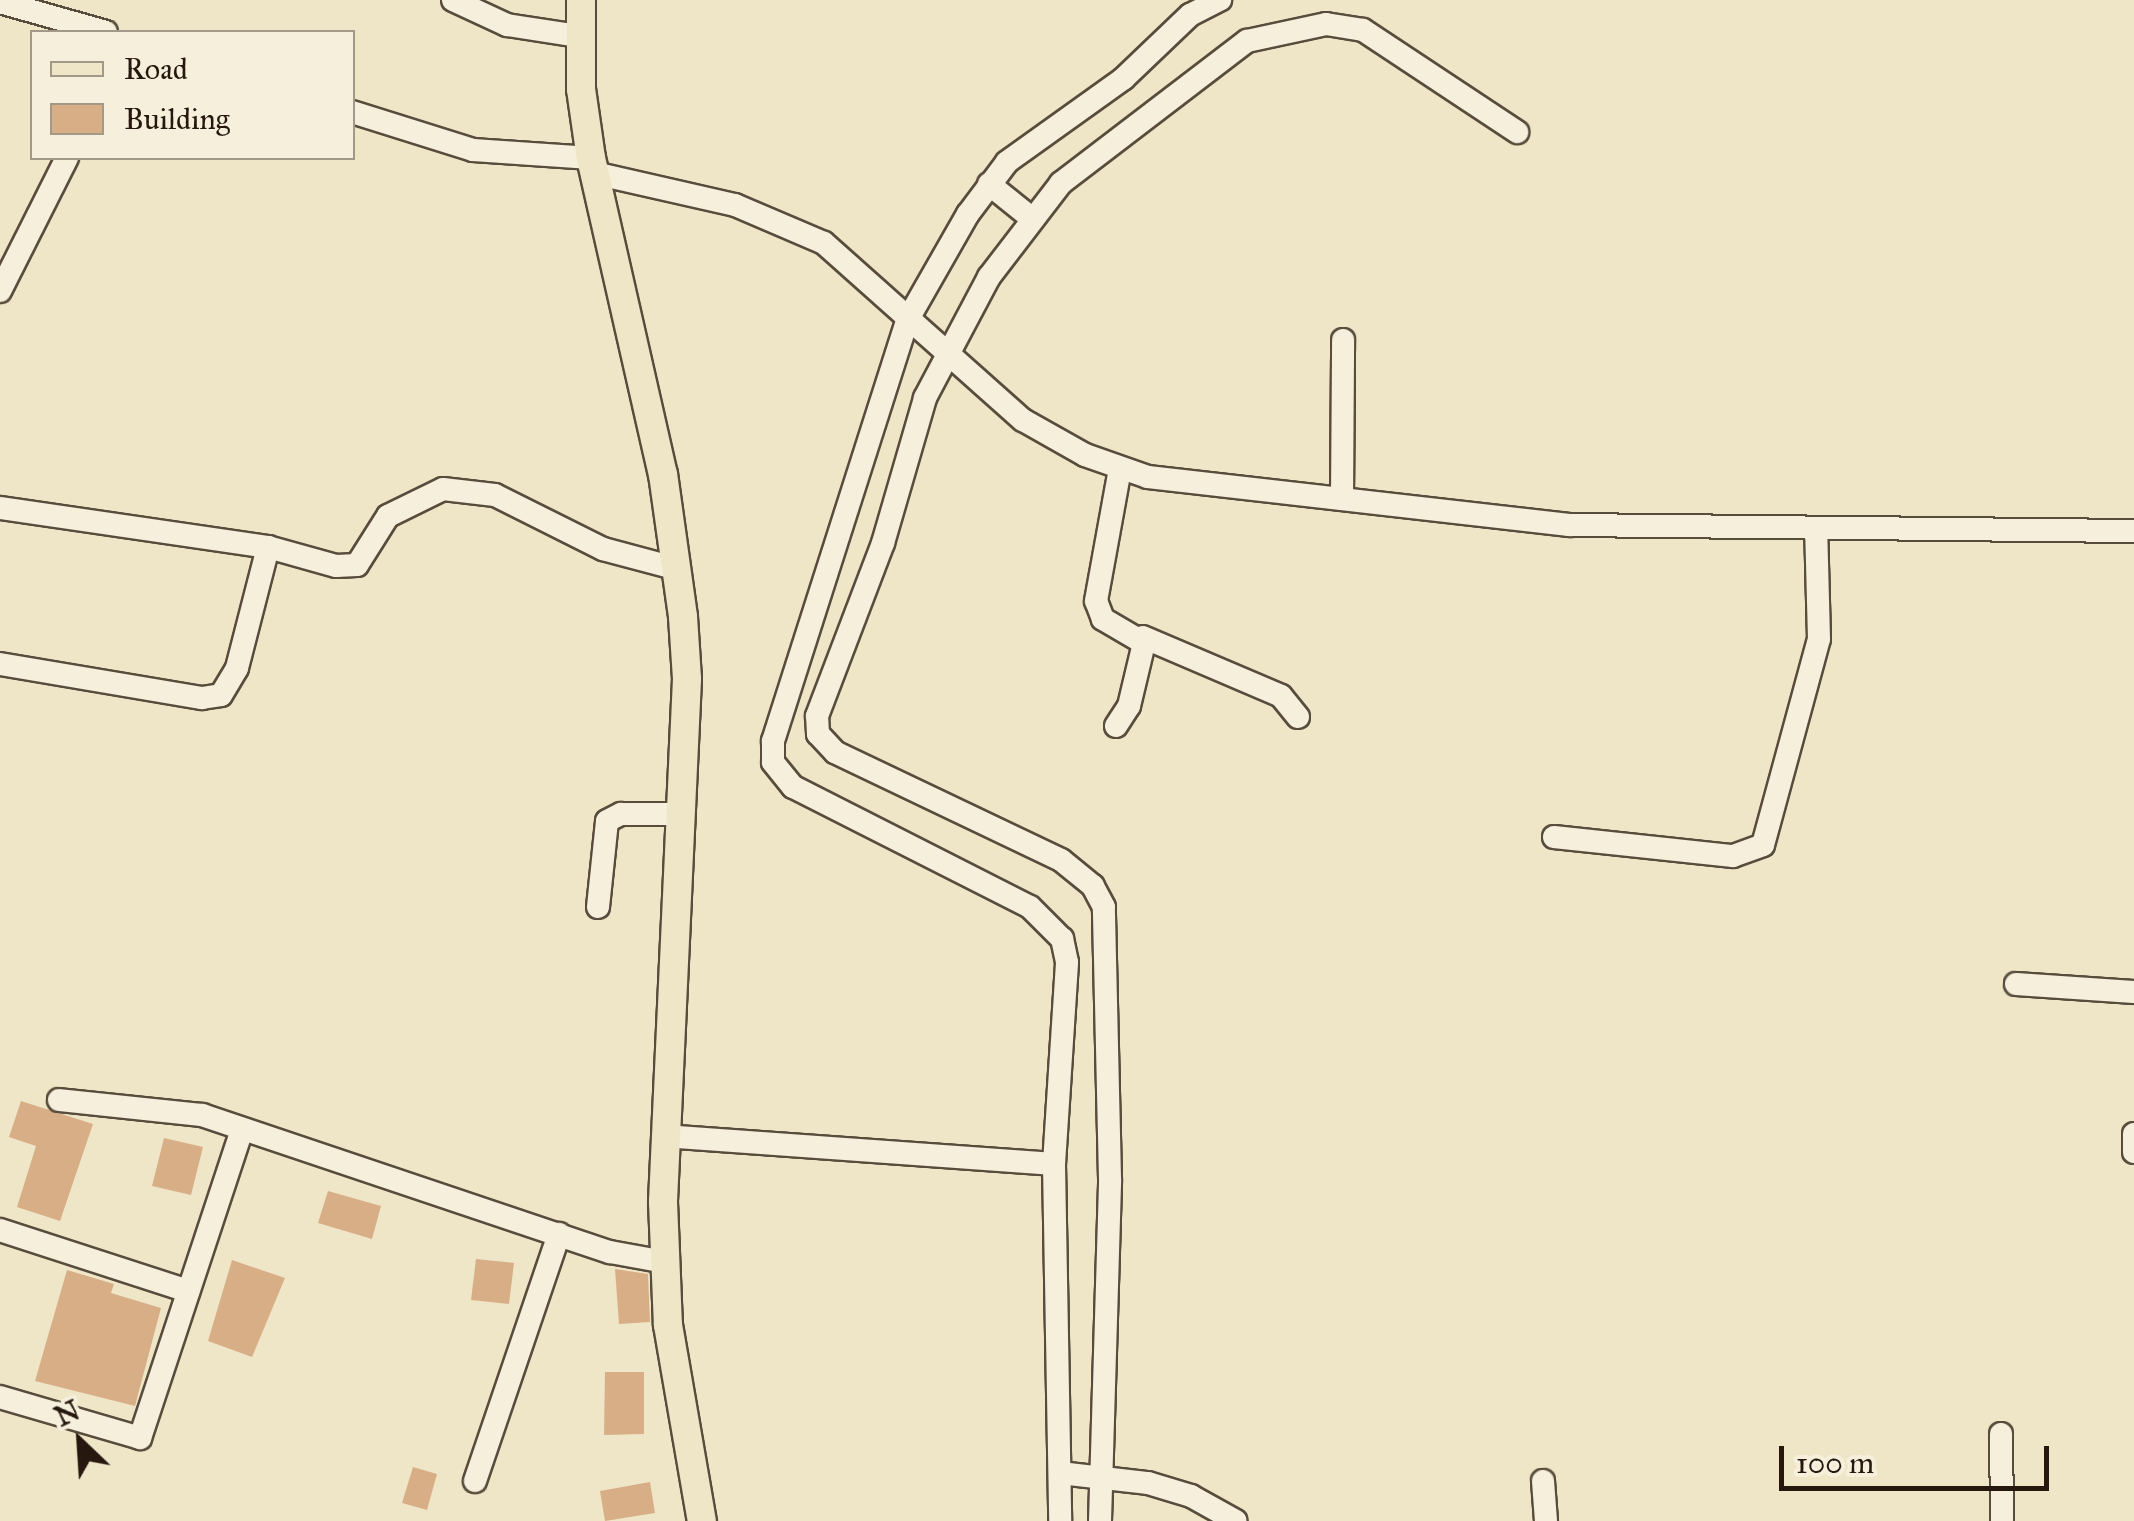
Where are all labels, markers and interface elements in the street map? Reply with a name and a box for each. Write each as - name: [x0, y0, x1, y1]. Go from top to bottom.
- legend: [30, 30, 355, 160]
- text: Road: [124, 51, 188, 87]
- text: Building: [124, 101, 230, 137]
- north arrow: [30, 1391, 130, 1491]
- text: N: [49, 1392, 85, 1434]
- scale bar: [1784, 1426, 2054, 1488]
- text: 100 m: [1796, 1445, 1874, 1481]

